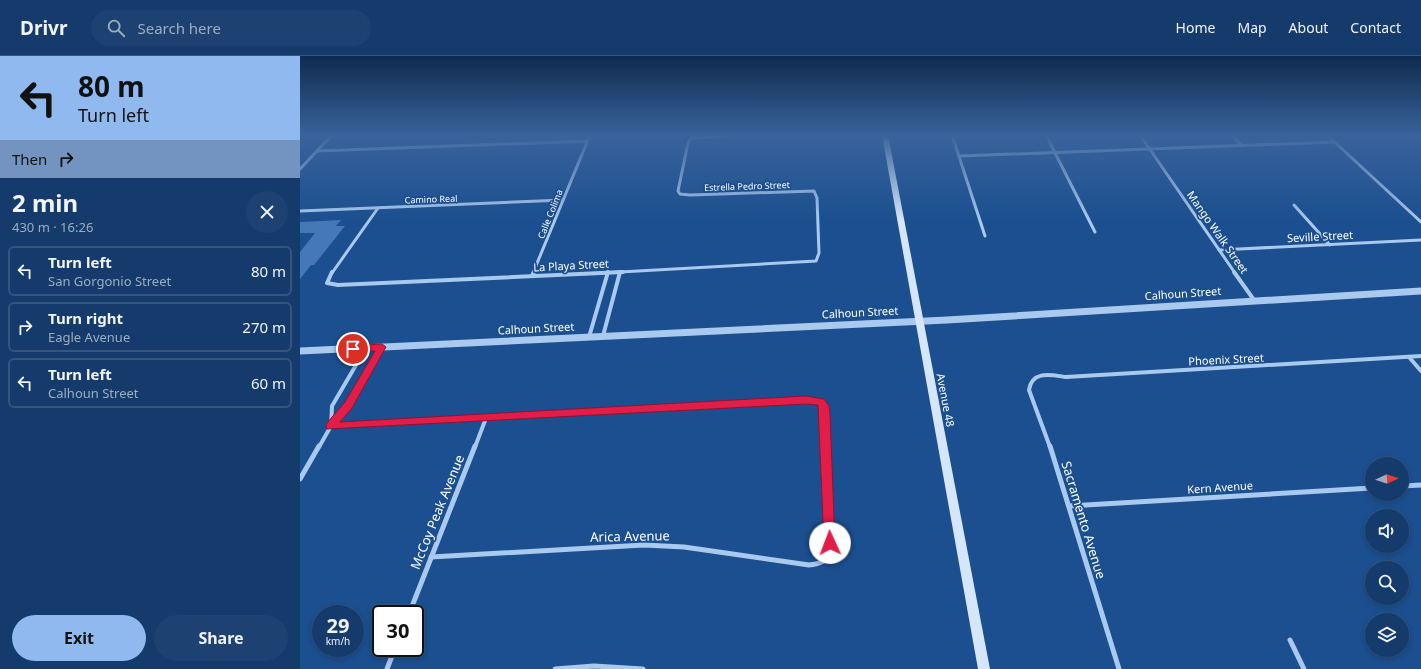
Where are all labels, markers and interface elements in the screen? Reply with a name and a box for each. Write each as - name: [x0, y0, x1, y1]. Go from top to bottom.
- search box: [91, 10, 371, 46]
- text: Drivr: [20, 15, 67, 41]
- icon: search: [105, 17, 127, 39]
- text: Search here: [137, 18, 221, 38]
- text: Home: [1176, 18, 1215, 37]
- text: Map: [1237, 18, 1267, 37]
- text: About: [1289, 18, 1328, 37]
- text: Contact: [1350, 18, 1401, 37]
- text: 80 m: [78, 67, 145, 105]
- icon: left: [12, 72, 64, 124]
- text: Turn left: [78, 103, 149, 127]
- icon: right: [55, 148, 77, 170]
- text: Then: [12, 149, 47, 169]
- street label: Estrella Pedro Street: [704, 178, 791, 194]
- text: 2 min: [12, 186, 78, 219]
- street label: Calle Colima: [534, 187, 566, 241]
- street label: Mango Walk Street: [1184, 188, 1252, 276]
- button: close: [246, 191, 288, 233]
- street label: Camino Real: [404, 192, 458, 206]
- text: 430 m · 16:26: [12, 218, 93, 236]
- street label: Seville Street: [1287, 227, 1353, 245]
- text: Turn left: [48, 252, 112, 272]
- street label: La Playa Street: [533, 256, 609, 274]
- icon: left: [14, 260, 36, 282]
- text: 80 m: [251, 261, 286, 281]
- text: San Gorgonio Street: [48, 272, 171, 290]
- street label: Calhoun Street: [1144, 283, 1222, 303]
- street label: Calhoun Street: [821, 303, 899, 321]
- text: Turn right: [48, 308, 123, 328]
- icon: right: [14, 316, 36, 338]
- text: 270 m: [242, 317, 286, 337]
- street label: Calhoun Street: [497, 319, 575, 337]
- text: Eagle Avenue: [48, 328, 130, 346]
- pin: [336, 332, 370, 366]
- icon: arrive: [342, 338, 364, 360]
- street label: Phoenix Street: [1188, 350, 1264, 368]
- text: Turn left: [48, 364, 112, 384]
- icon: left: [14, 372, 36, 394]
- street label: Avenue 48: [933, 372, 959, 428]
- text: 60 m: [251, 373, 286, 393]
- text: Calhoun Street: [48, 384, 139, 402]
- street label: McCoy Peak Avenue: [406, 452, 468, 572]
- north arrow: [1365, 457, 1409, 501]
- map controls: [1365, 457, 1409, 657]
- street label: Sacramento Avenue: [1058, 459, 1110, 581]
- street label: Kern Avenue: [1187, 477, 1253, 497]
- button: sound: [1365, 509, 1409, 553]
- position arrow: [809, 522, 851, 564]
- street label: Arica Avenue: [590, 526, 670, 546]
- button: search: [1365, 561, 1409, 605]
- speed limit sign: 30: [372, 605, 424, 657]
- text: 29: [327, 612, 349, 639]
- button: layers: [1365, 613, 1409, 657]
- button: Exit: [12, 615, 146, 661]
- button: Share: [154, 615, 288, 661]
- text: km/h: [326, 634, 350, 648]

